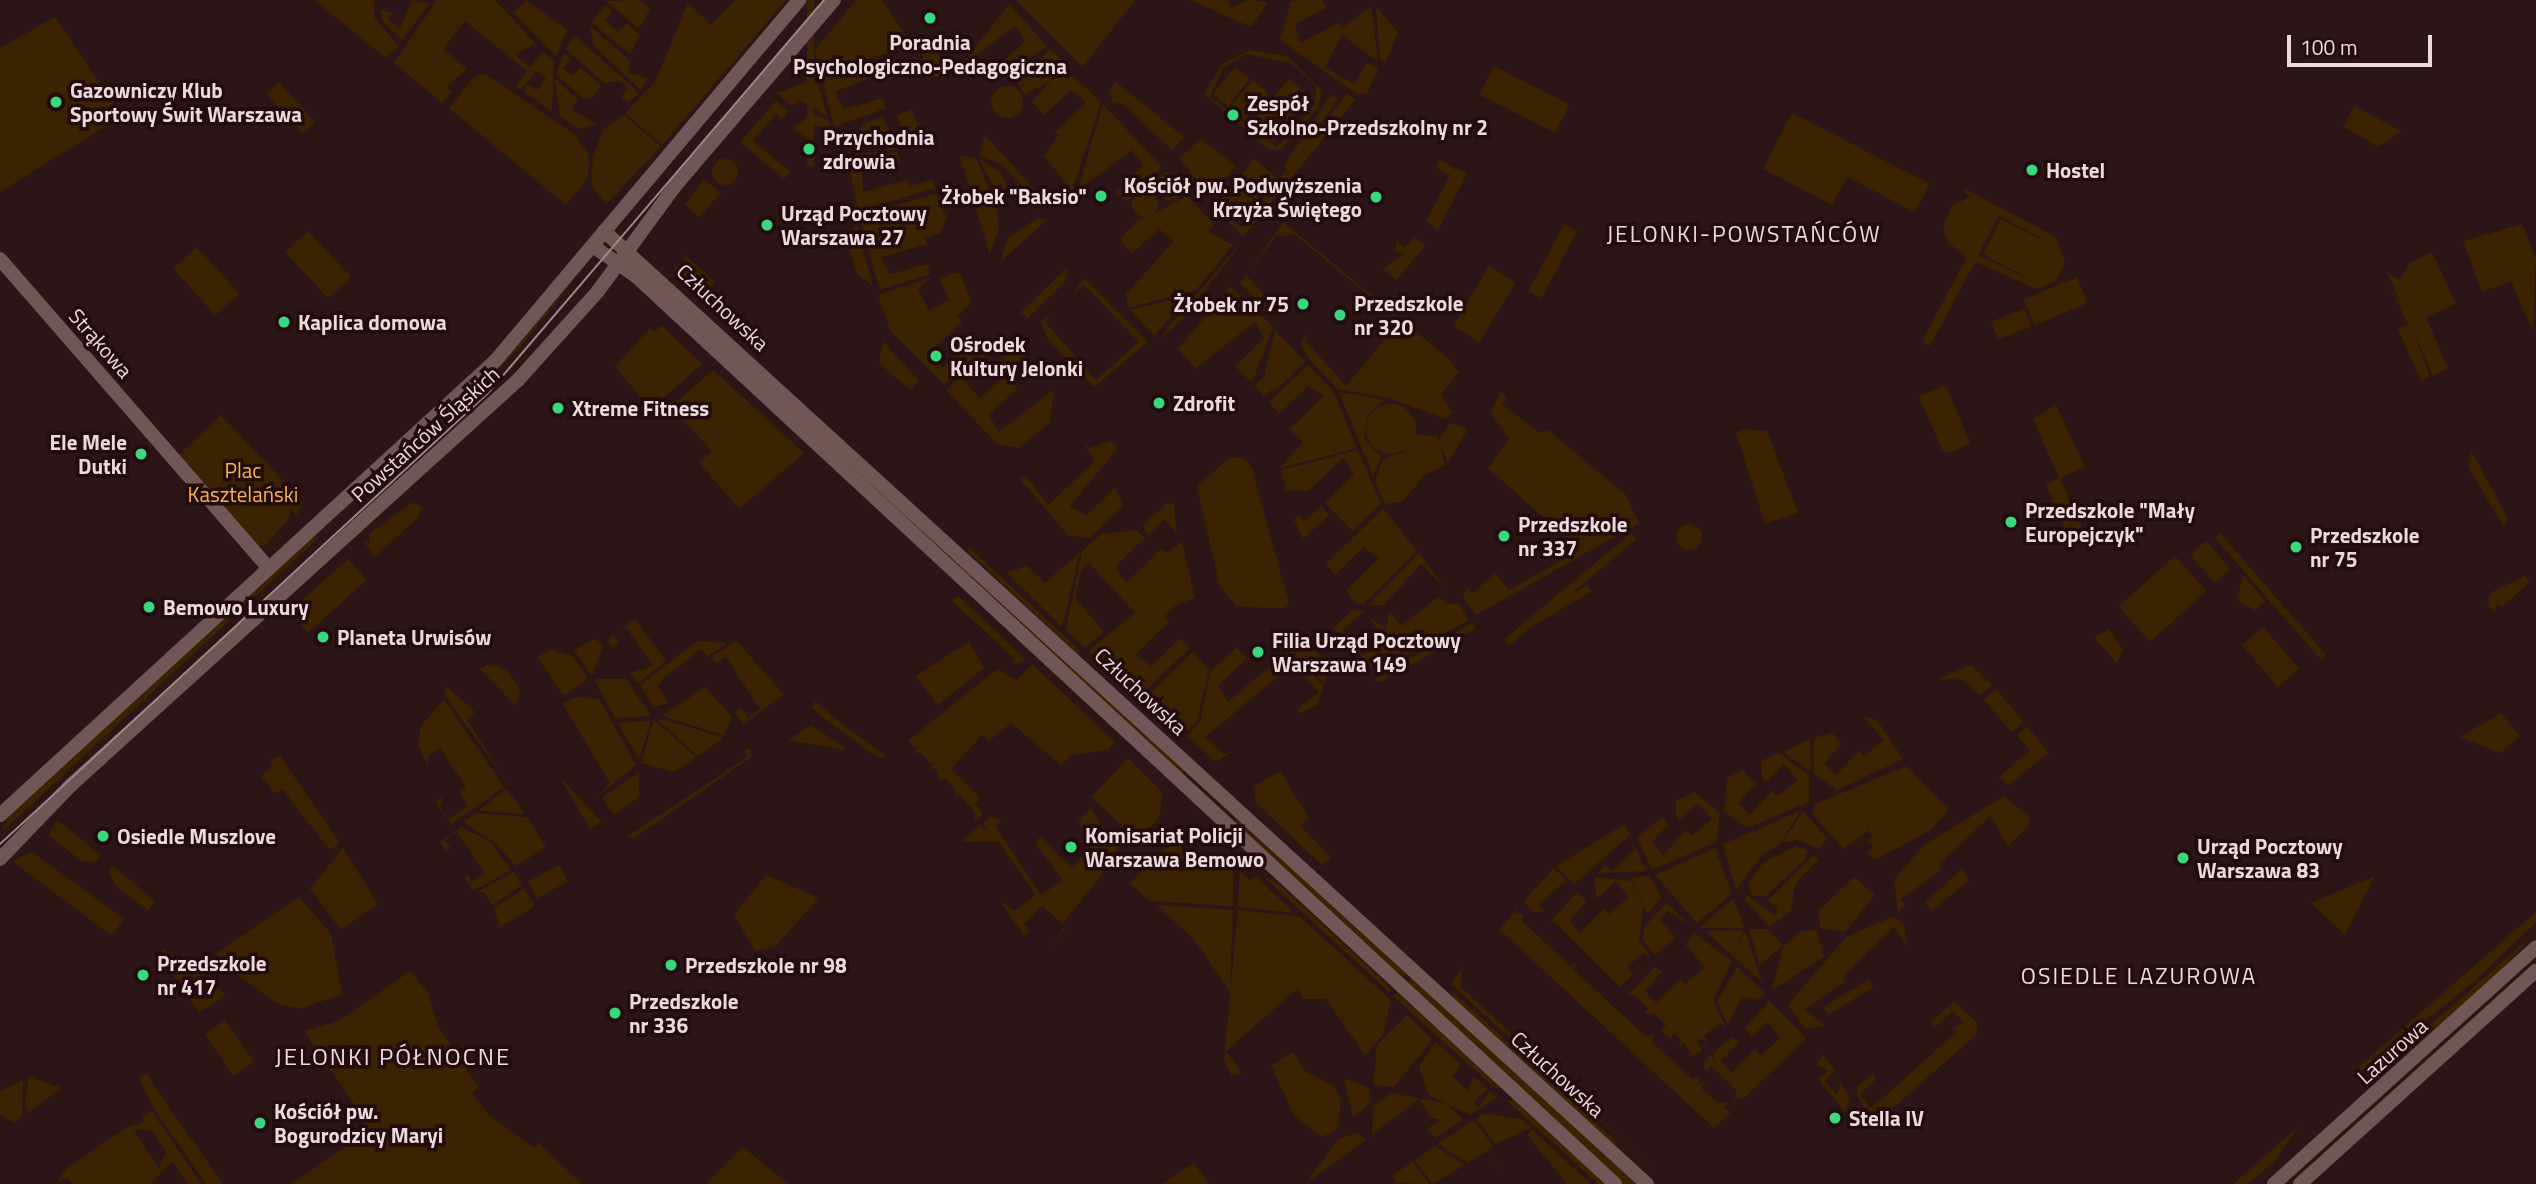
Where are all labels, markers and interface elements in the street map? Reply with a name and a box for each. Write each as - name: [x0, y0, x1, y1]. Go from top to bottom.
- marker: Poradnia Psychologiczno-Pedagogiczna: [922, 10, 938, 26]
- scale bar: [2291, 21, 2436, 65]
- place label: Poradnia Psychologiczno-Pedagogiczna: [793, 29, 1067, 79]
- text: 100 m: [2300, 31, 2357, 63]
- place label: Gazowniczy Klub Sportowy Świt Warszawa: [70, 77, 302, 127]
- place label: Zespół Szkolno-Przedszkolny nr 2: [1247, 90, 1488, 140]
- marker: Gazowniczy Klub Sportowy Świt Warszawa: [48, 94, 64, 110]
- marker: Zespół Szkolno-Przedszkolny nr 2: [1225, 107, 1241, 123]
- place label: Przychodnia zdrowia: [823, 124, 934, 174]
- marker: Przychodnia zdrowia: [801, 141, 817, 157]
- place label: Hostel: [2046, 157, 2105, 183]
- marker: Hostel: [2024, 162, 2040, 178]
- place label: Kościół pw. Podwyższenia Krzyża Świętego: [1124, 172, 1362, 222]
- place label: Żłobek "Baksio": [941, 183, 1087, 209]
- marker: Żłobek "Baksio": [1093, 188, 1109, 204]
- marker: Kościół pw. Podwyższenia Krzyża Świętego: [1368, 189, 1384, 205]
- place label: Urząd Pocztowy Warszawa 27: [781, 200, 927, 250]
- marker: Urząd Pocztowy Warszawa 27: [759, 217, 775, 233]
- district label: JELONKI-POWSTAŃCÓW: [1609, 220, 1879, 248]
- street label: Człuchowska: [672, 258, 774, 356]
- place label: Przedszkole nr 320: [1354, 290, 1464, 340]
- place label: Żłobek nr 75: [1174, 291, 1289, 317]
- marker: Żłobek nr 75: [1295, 296, 1311, 312]
- street label: Strąkowa: [64, 303, 138, 383]
- marker: Przedszkole nr 320: [1332, 307, 1348, 323]
- place label: Kaplica domowa: [298, 309, 447, 335]
- marker: Kaplica domowa: [276, 314, 292, 330]
- place label: Ośrodek Kultury Jelonki: [950, 331, 1083, 381]
- marker: Ośrodek Kultury Jelonki: [928, 348, 944, 364]
- street label: Powstańców Śląskich: [346, 361, 504, 507]
- place label: Zdrofit: [1173, 390, 1235, 416]
- place label: Xtreme Fitness: [572, 395, 709, 421]
- marker: Zdrofit: [1151, 395, 1167, 411]
- marker: Xtreme Fitness: [550, 400, 566, 416]
- place label: Ele Mele Dutki: [49, 429, 127, 479]
- marker: Ele Mele Dutki: [133, 446, 149, 462]
- park label: Plac Kasztelański: [188, 457, 298, 507]
- place label: Przedszkole "Mały Europejczyk": [2025, 497, 2195, 547]
- place label: Przedszkole nr 337: [1518, 511, 1628, 561]
- marker: Przedszkole "Mały Europejczyk": [2003, 514, 2019, 530]
- place label: Przedszkole nr 75: [2310, 522, 2420, 572]
- marker: Przedszkole nr 337: [1496, 528, 1512, 544]
- marker: Przedszkole nr 75: [2288, 539, 2304, 555]
- place label: Bemowo Luxury: [163, 594, 309, 620]
- marker: Bemowo Luxury: [141, 599, 157, 615]
- place label: Planeta Urwisów: [337, 624, 491, 650]
- place label: Filia Urząd Pocztowy Warszawa 149: [1272, 627, 1461, 677]
- marker: Planeta Urwisów: [315, 629, 331, 645]
- street label: Człuchowska: [1090, 642, 1192, 740]
- marker: Filia Urząd Pocztowy Warszawa 149: [1250, 644, 1266, 660]
- place label: Komisariat Policji Warszawa Bemowo: [1085, 822, 1264, 872]
- place label: Osiedle Muszlove: [117, 823, 276, 849]
- marker: Osiedle Muszlove: [95, 828, 111, 844]
- place label: Urząd Pocztowy Warszawa 83: [2197, 833, 2343, 883]
- marker: Komisariat Policji Warszawa Bemowo: [1063, 839, 1079, 855]
- marker: Urząd Pocztowy Warszawa 83: [2175, 850, 2191, 866]
- place label: Przedszkole nr 417: [157, 950, 267, 1000]
- place label: Przedszkole nr 98: [685, 952, 847, 978]
- marker: Przedszkole nr 98: [663, 957, 679, 973]
- district label: OSIEDLE LAZUROWA: [2023, 962, 2255, 990]
- marker: Przedszkole nr 417: [135, 967, 151, 983]
- place label: Przedszkole nr 336: [629, 988, 739, 1038]
- marker: Przedszkole nr 336: [607, 1005, 623, 1021]
- street label: Lazurowa: [2352, 1013, 2432, 1089]
- street label: Człuchowska: [1506, 1026, 1610, 1122]
- district label: JELONKI PÓŁNOCNE: [277, 1043, 509, 1071]
- place label: Kościół pw. Bogurodzicy Maryi: [274, 1098, 443, 1148]
- place label: Stella IV: [1849, 1105, 1924, 1131]
- marker: Stella IV: [1827, 1110, 1843, 1126]
- marker: Kościół pw. Bogurodzicy Maryi: [252, 1115, 268, 1131]

